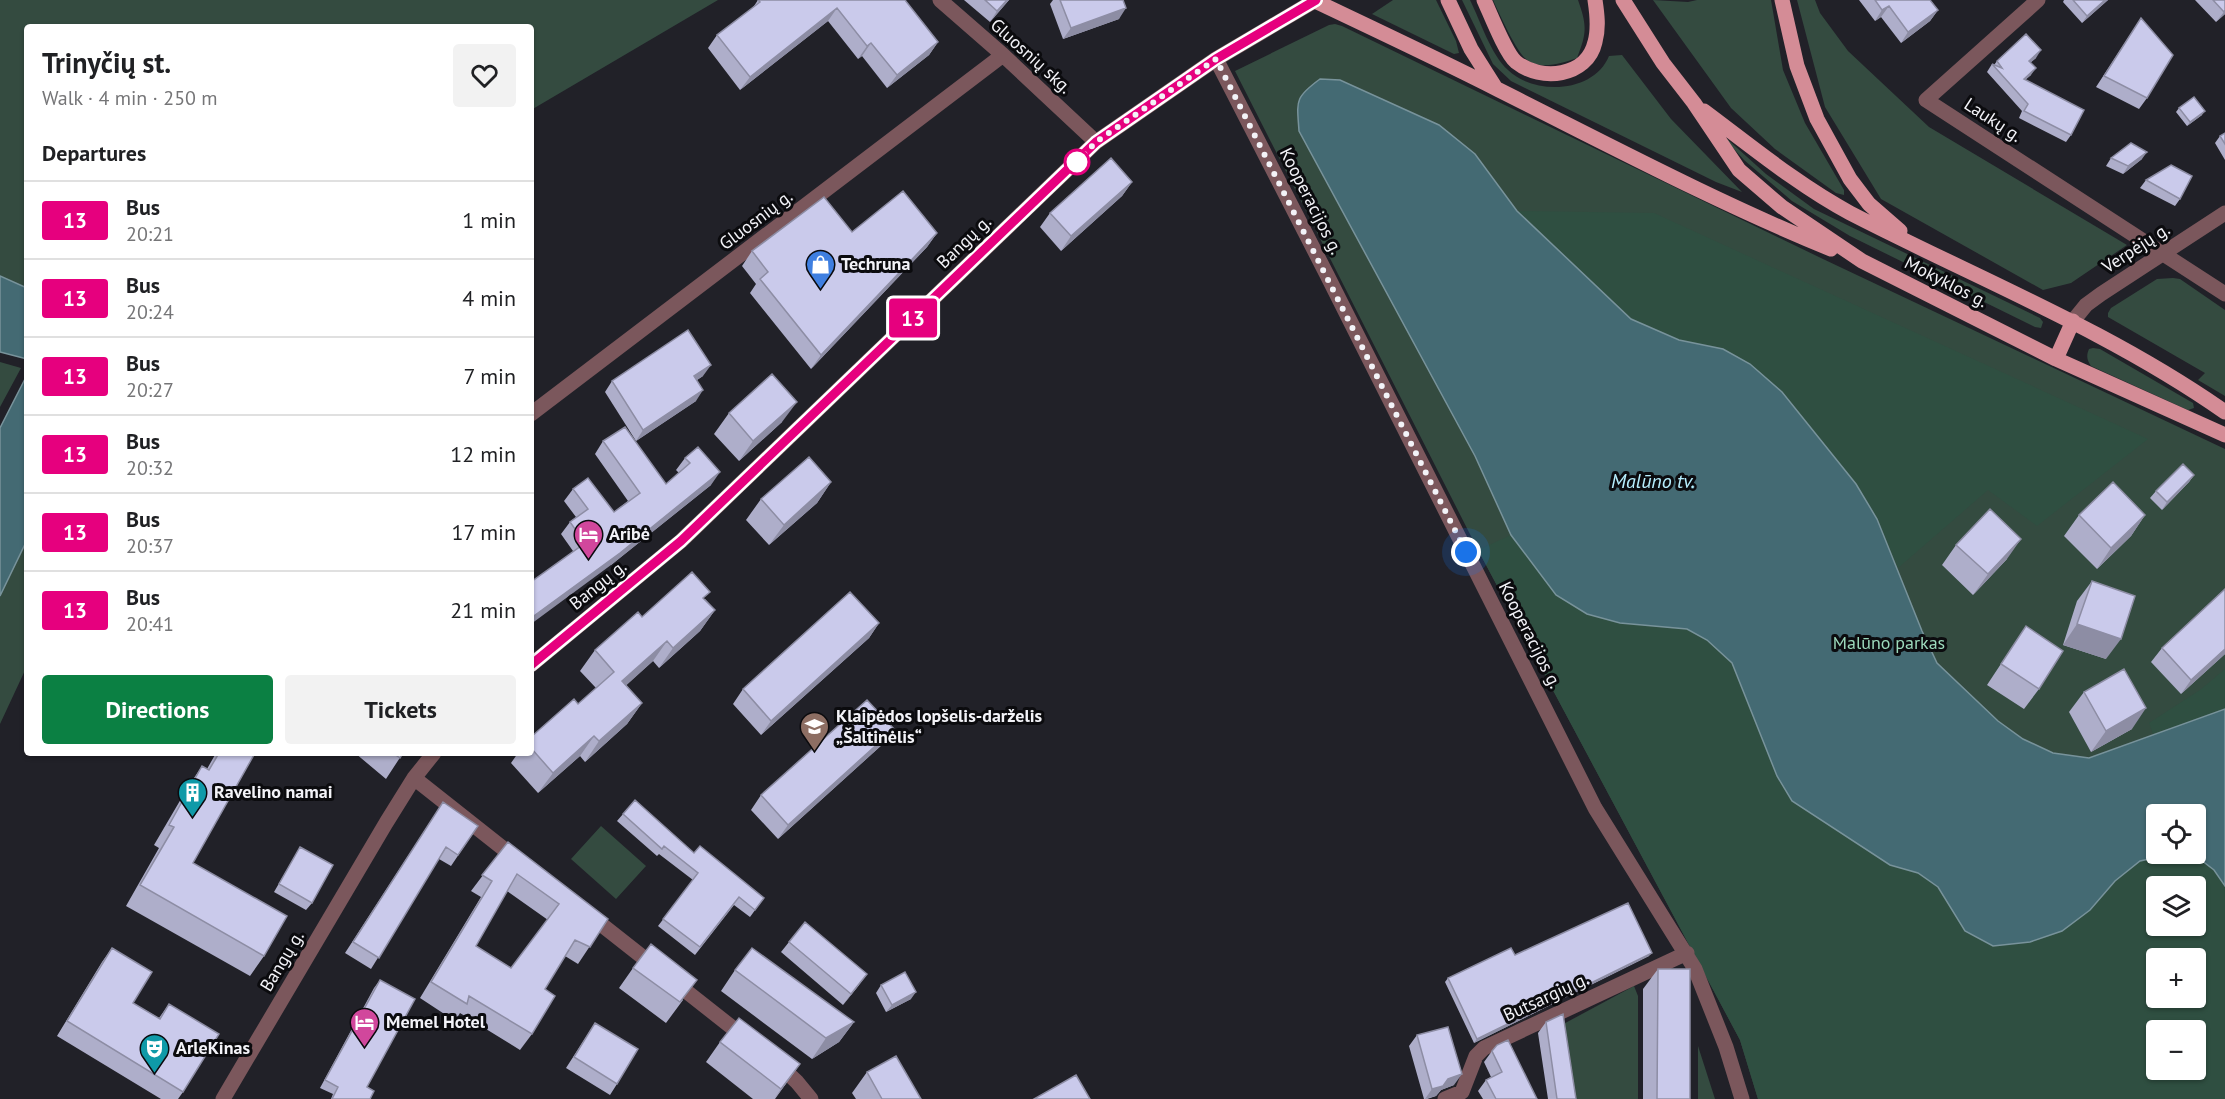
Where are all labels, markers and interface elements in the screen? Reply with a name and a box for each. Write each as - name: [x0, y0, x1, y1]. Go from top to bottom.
- street label: Gluosnių skg.: [986, 13, 1077, 98]
- text: Trinyčių st.: [42, 44, 171, 81]
- button: heart: [453, 44, 516, 107]
- text: Walk · 4 min · 250 m: [42, 85, 218, 111]
- street label: Laukų g.: [1960, 92, 2026, 147]
- text: Departures: [42, 139, 146, 167]
- street label: Kooperacijos g.: [1275, 144, 1348, 258]
- unlabelled marker: [1064, 149, 1090, 175]
- street label: Gluosnių g.: [714, 185, 797, 255]
- text: Bus: [126, 193, 160, 221]
- text: 1 min: [462, 206, 516, 234]
- text: 13: [63, 207, 87, 234]
- street label: Bangų g.: [932, 210, 996, 273]
- street label: Verpėjų g.: [2097, 217, 2174, 279]
- text: 20:21: [126, 221, 174, 247]
- shop icon: Techruna: [804, 248, 836, 290]
- street label: Mokyklos g.: [1901, 251, 1992, 312]
- place label: Techruna: [841, 252, 910, 275]
- text: Bus: [126, 271, 160, 299]
- text: 4 min: [462, 284, 516, 312]
- text: 13: [63, 285, 87, 312]
- line badge: 13: [886, 298, 940, 338]
- text: 20:24: [126, 299, 174, 325]
- text: 13: [901, 305, 925, 332]
- text: Bus: [126, 349, 160, 377]
- text: 7 min: [464, 362, 516, 390]
- text: 13: [63, 363, 87, 390]
- text: 20:27: [126, 377, 174, 403]
- text: Bus: [126, 427, 160, 455]
- text: 12 min: [450, 440, 516, 468]
- text: 13: [63, 441, 87, 468]
- text: 20:32: [126, 455, 174, 481]
- water label: Malūno tv.: [1611, 468, 1695, 494]
- text: Bus: [126, 505, 160, 533]
- text: 17 min: [452, 518, 516, 546]
- hotel icon: Aribė: [572, 518, 604, 560]
- text: 13: [63, 519, 87, 546]
- place label: Aribė: [609, 522, 650, 545]
- text: 20:37: [126, 533, 174, 559]
- your location: [1451, 537, 1481, 567]
- street label: Bangų g.: [564, 555, 631, 615]
- street label: Kooperacijos g.: [1494, 578, 1567, 692]
- text: Bus: [126, 583, 160, 611]
- text: 21 min: [450, 596, 516, 624]
- text: 13: [63, 597, 87, 624]
- text: 20:41: [126, 611, 174, 637]
- park label: Malūno parkas: [1833, 631, 1945, 654]
- button: Directions: [42, 675, 273, 744]
- button: Tickets: [285, 675, 516, 744]
- place label: Klaipėdos lopšelis-darželis „Šaltinėlis“: [836, 704, 1043, 748]
- school or university icon: Klaipėdos lopšelis-darželis „Šaltinėlis“: [799, 710, 831, 752]
- building icon: Ravelino namai: [177, 776, 209, 818]
- place label: Ravelino namai: [214, 780, 333, 803]
- map controls: [2146, 804, 2206, 1080]
- button: locate: [2146, 804, 2206, 864]
- button: layers: [2146, 876, 2206, 936]
- street label: Bangų g.: [254, 926, 309, 995]
- button: +: [2146, 948, 2206, 1008]
- street label: Butsargių g.: [1499, 967, 1592, 1026]
- hotel icon: Memel Hotel: [349, 1006, 381, 1048]
- place label: Memel Hotel: [386, 1010, 486, 1033]
- button: −: [2146, 1020, 2206, 1080]
- theatre icon: ArleKinas: [139, 1032, 171, 1074]
- place label: ArleKinas: [176, 1036, 250, 1059]

